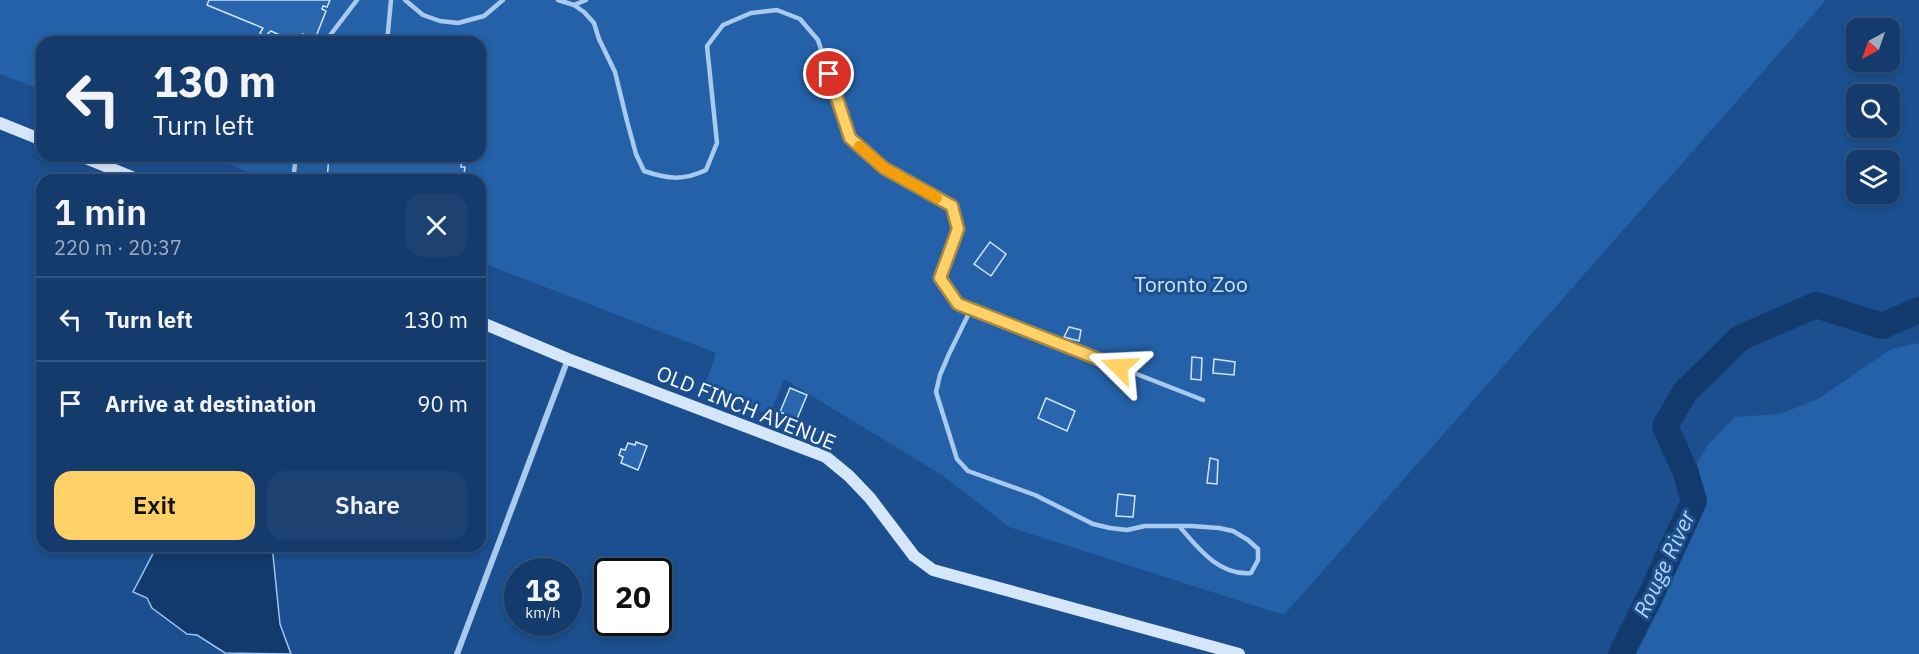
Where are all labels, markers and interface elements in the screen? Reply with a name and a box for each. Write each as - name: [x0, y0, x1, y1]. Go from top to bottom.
- north arrow: [1846, 18, 1900, 72]
- map controls: [1846, 18, 1900, 204]
- pin: [803, 48, 854, 99]
- text: 130 m: [153, 54, 276, 109]
- icon: arrive: [812, 57, 845, 90]
- icon: left: [54, 60, 132, 138]
- button: search: [1846, 84, 1900, 138]
- text: Turn left: [153, 107, 254, 142]
- button: layers: [1846, 150, 1900, 204]
- text: 1 min: [54, 188, 147, 235]
- button: close: [405, 194, 468, 257]
- text: 220 m · 20:37: [54, 234, 182, 261]
- park label: Toronto Zoo: [1134, 270, 1248, 298]
- icon: left: [54, 303, 87, 336]
- text: Turn left: [105, 305, 193, 334]
- text: 130 m: [404, 305, 468, 334]
- position arrow: [1087, 335, 1151, 399]
- street label: OLD FINCH AVENUE: [652, 358, 840, 456]
- icon: arrive: [54, 387, 87, 420]
- text: Arrive at destination: [105, 389, 316, 418]
- text: 90 m: [417, 389, 468, 418]
- button: Exit: [54, 471, 255, 540]
- button: Share: [267, 471, 468, 540]
- water label: Rouge River: [1626, 505, 1701, 622]
- speed limit sign: 20: [594, 558, 672, 636]
- text: 18: [525, 570, 561, 609]
- text: km/h: [525, 603, 561, 622]

